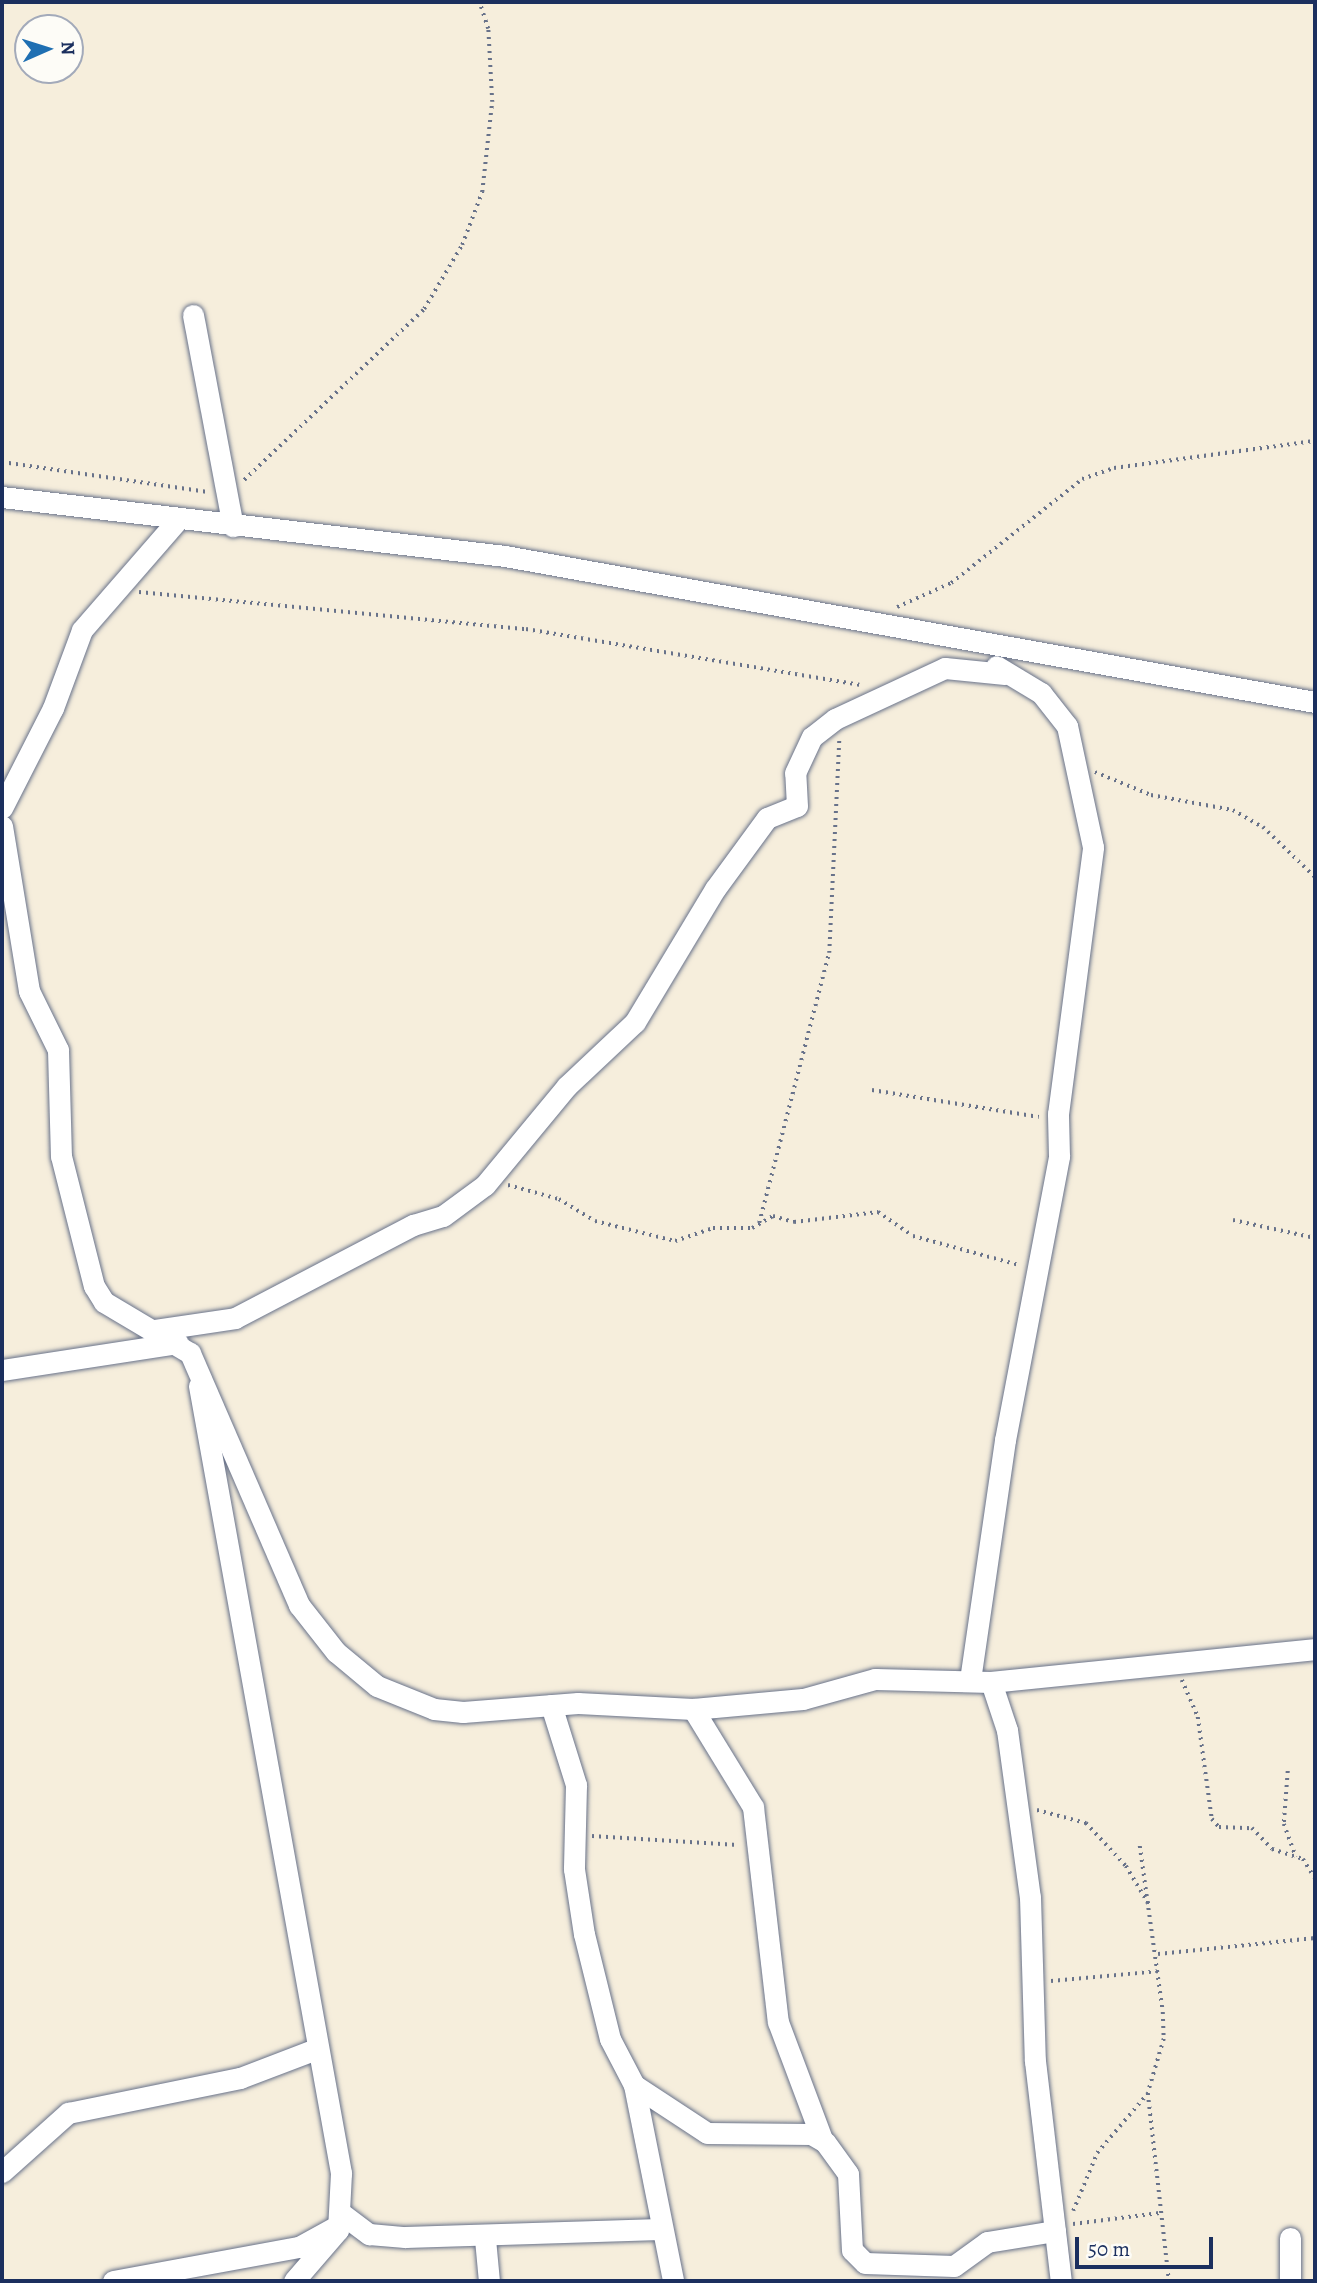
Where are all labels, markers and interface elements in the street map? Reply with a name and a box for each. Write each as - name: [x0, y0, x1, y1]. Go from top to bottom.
- north arrow: [14, 14, 84, 84]
- text: N: [55, 40, 81, 56]
- scale bar: [1079, 2224, 1217, 2268]
- text: 50 m: [1088, 2235, 1130, 2263]

